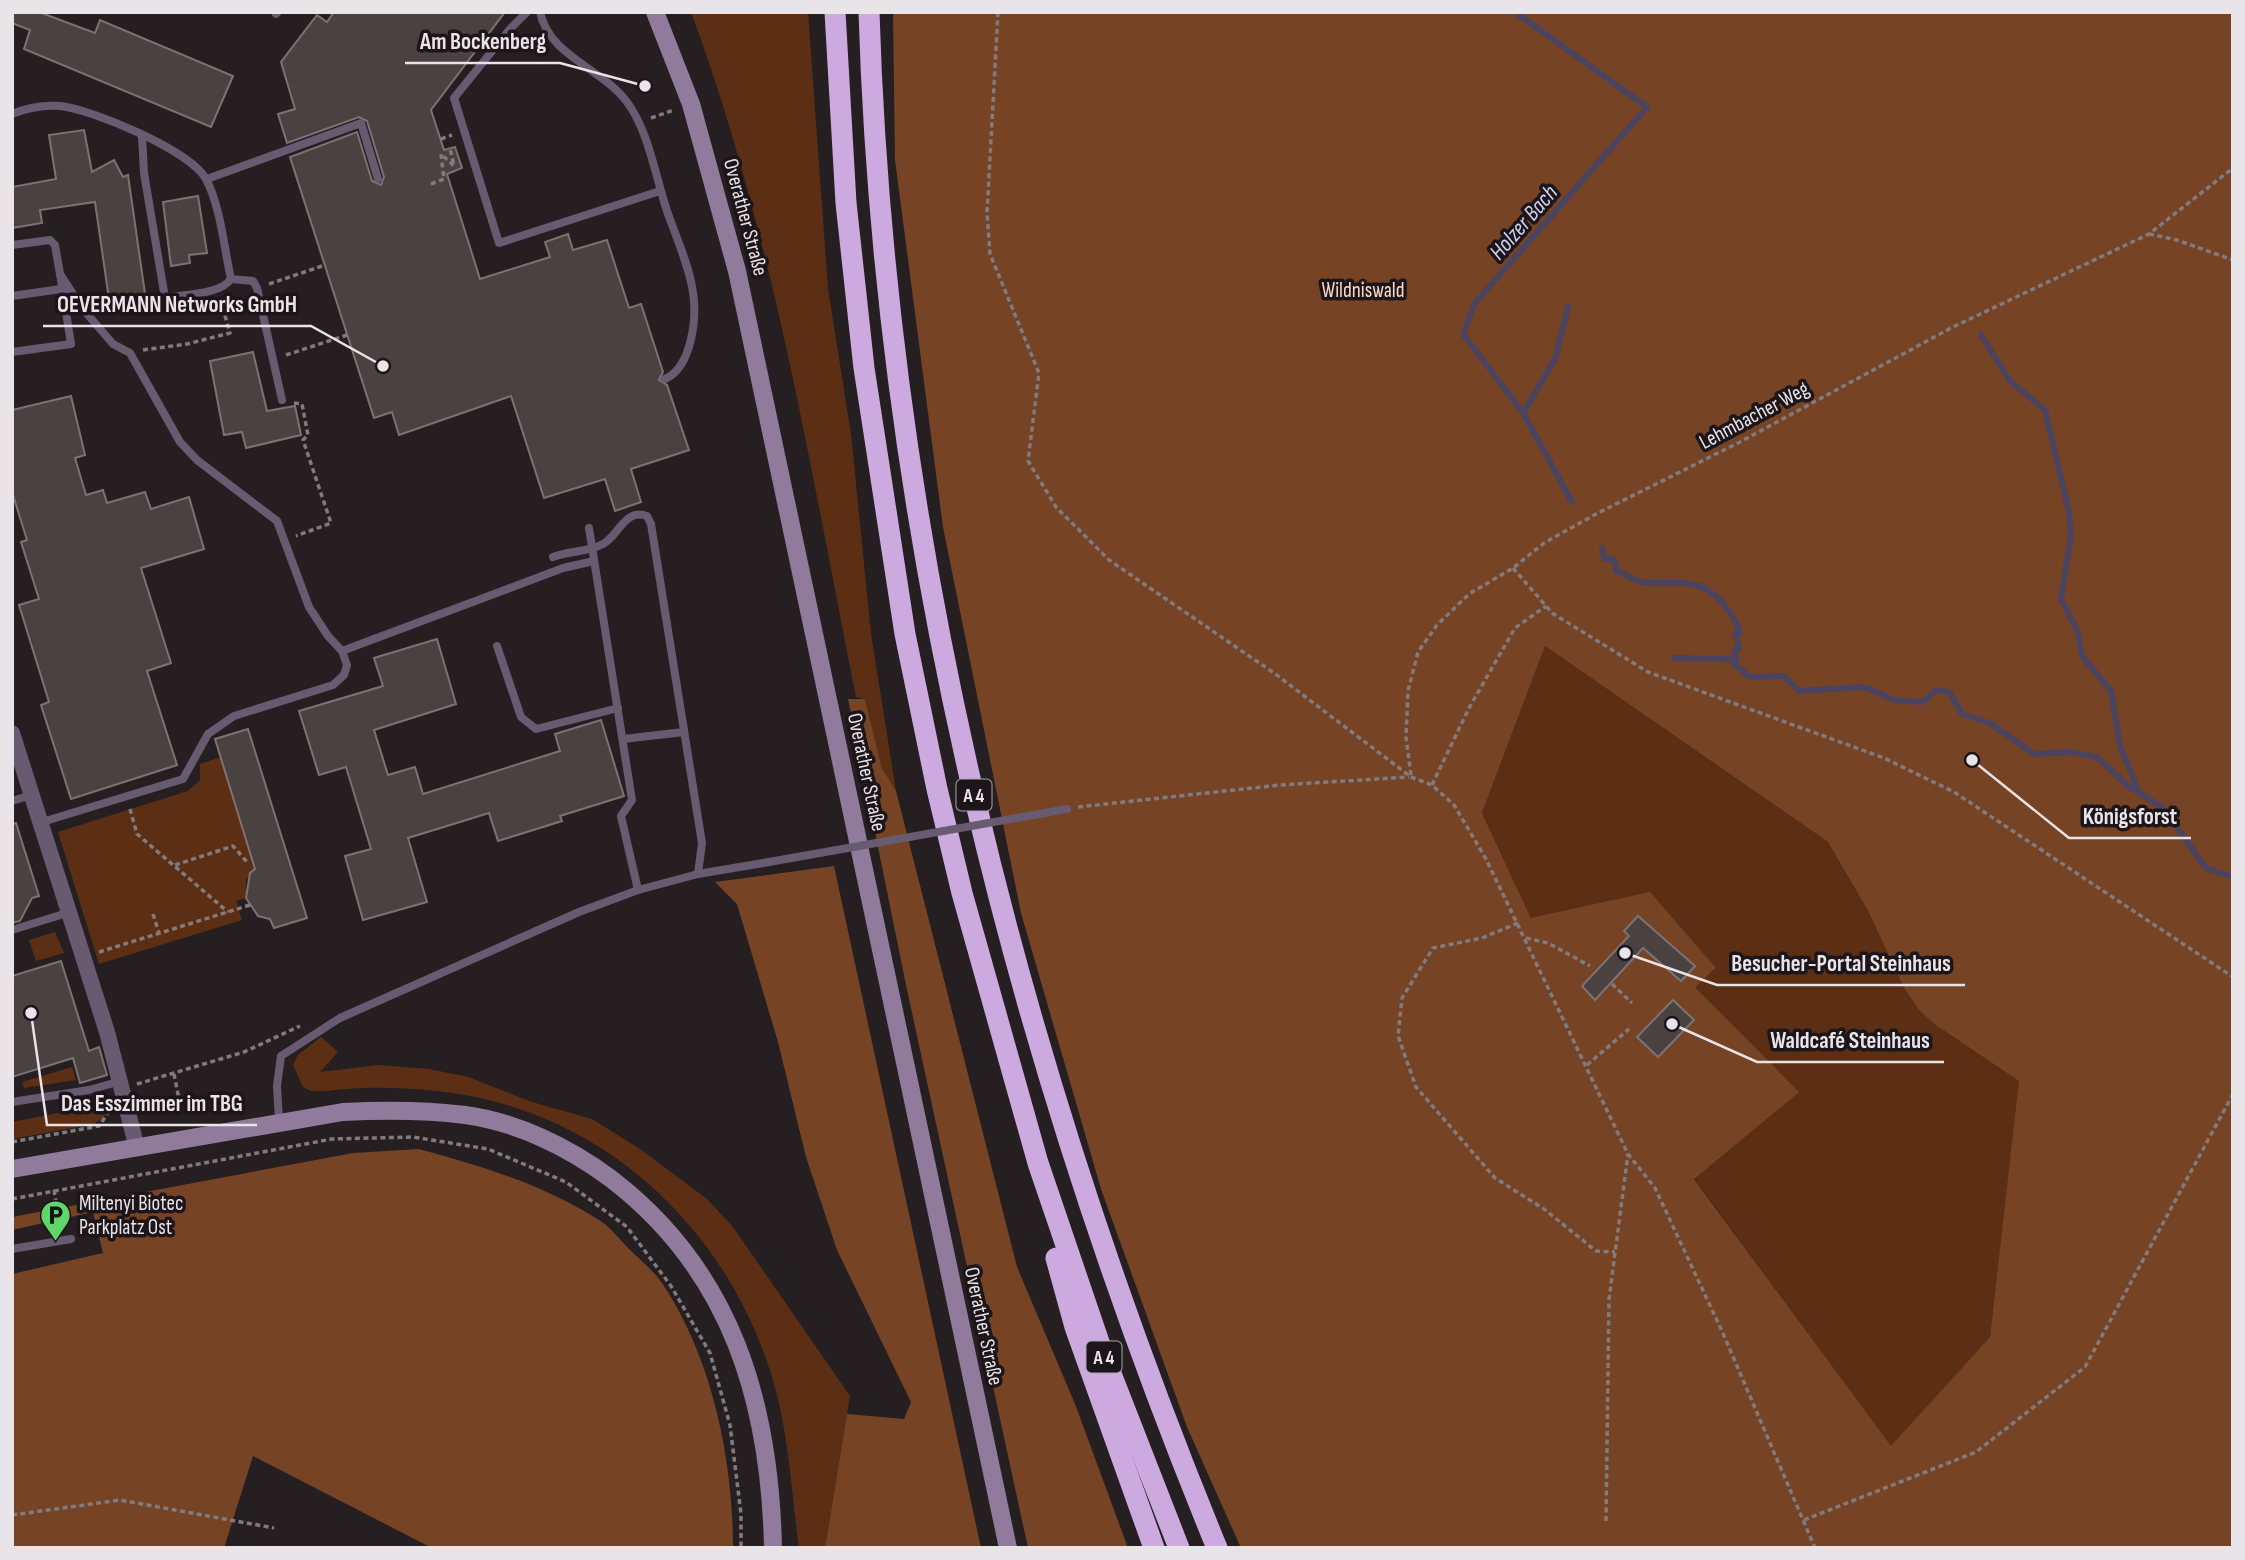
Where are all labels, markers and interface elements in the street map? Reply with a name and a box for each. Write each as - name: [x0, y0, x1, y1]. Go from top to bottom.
- callout: Am Bockenberg: [405, 19, 560, 63]
- text: Am Bockenberg: [419, 28, 546, 56]
- street label: Overather Straße: [718, 156, 773, 278]
- water label: Holzer Bach: [1484, 179, 1564, 266]
- park label: Wildniswald: [1322, 278, 1404, 303]
- callout: OEVERMANN Networks GmbH: [43, 282, 311, 326]
- text: OEVERMANN Networks GmbH: [57, 291, 297, 319]
- street label: Lehmbacher Weg: [1695, 376, 1813, 455]
- street label: Overather Straße: [842, 711, 891, 833]
- road number: A 4: [956, 780, 992, 810]
- callout: Königsforst: [2069, 794, 2191, 838]
- text: Königsforst: [2083, 803, 2178, 831]
- callout: Besucher-Portal Steinhaus: [1717, 941, 1965, 985]
- text: Besucher-Portal Steinhaus: [1731, 950, 1951, 978]
- callout: Waldcafé Steinhaus: [1757, 1018, 1944, 1062]
- text: Waldcafé Steinhaus: [1770, 1027, 1930, 1055]
- callout: Das Esszimmer im TBG: [47, 1081, 257, 1125]
- text: Das Esszimmer im TBG: [61, 1090, 243, 1118]
- place label: Miltenyi Biotec Parkplatz Ost: [79, 1191, 183, 1240]
- parking icon: Miltenyi Biotec Parkplatz Ost: [39, 1198, 73, 1242]
- street label: Overather Straße: [959, 1265, 1008, 1387]
- road number: A 4: [1086, 1342, 1122, 1372]

